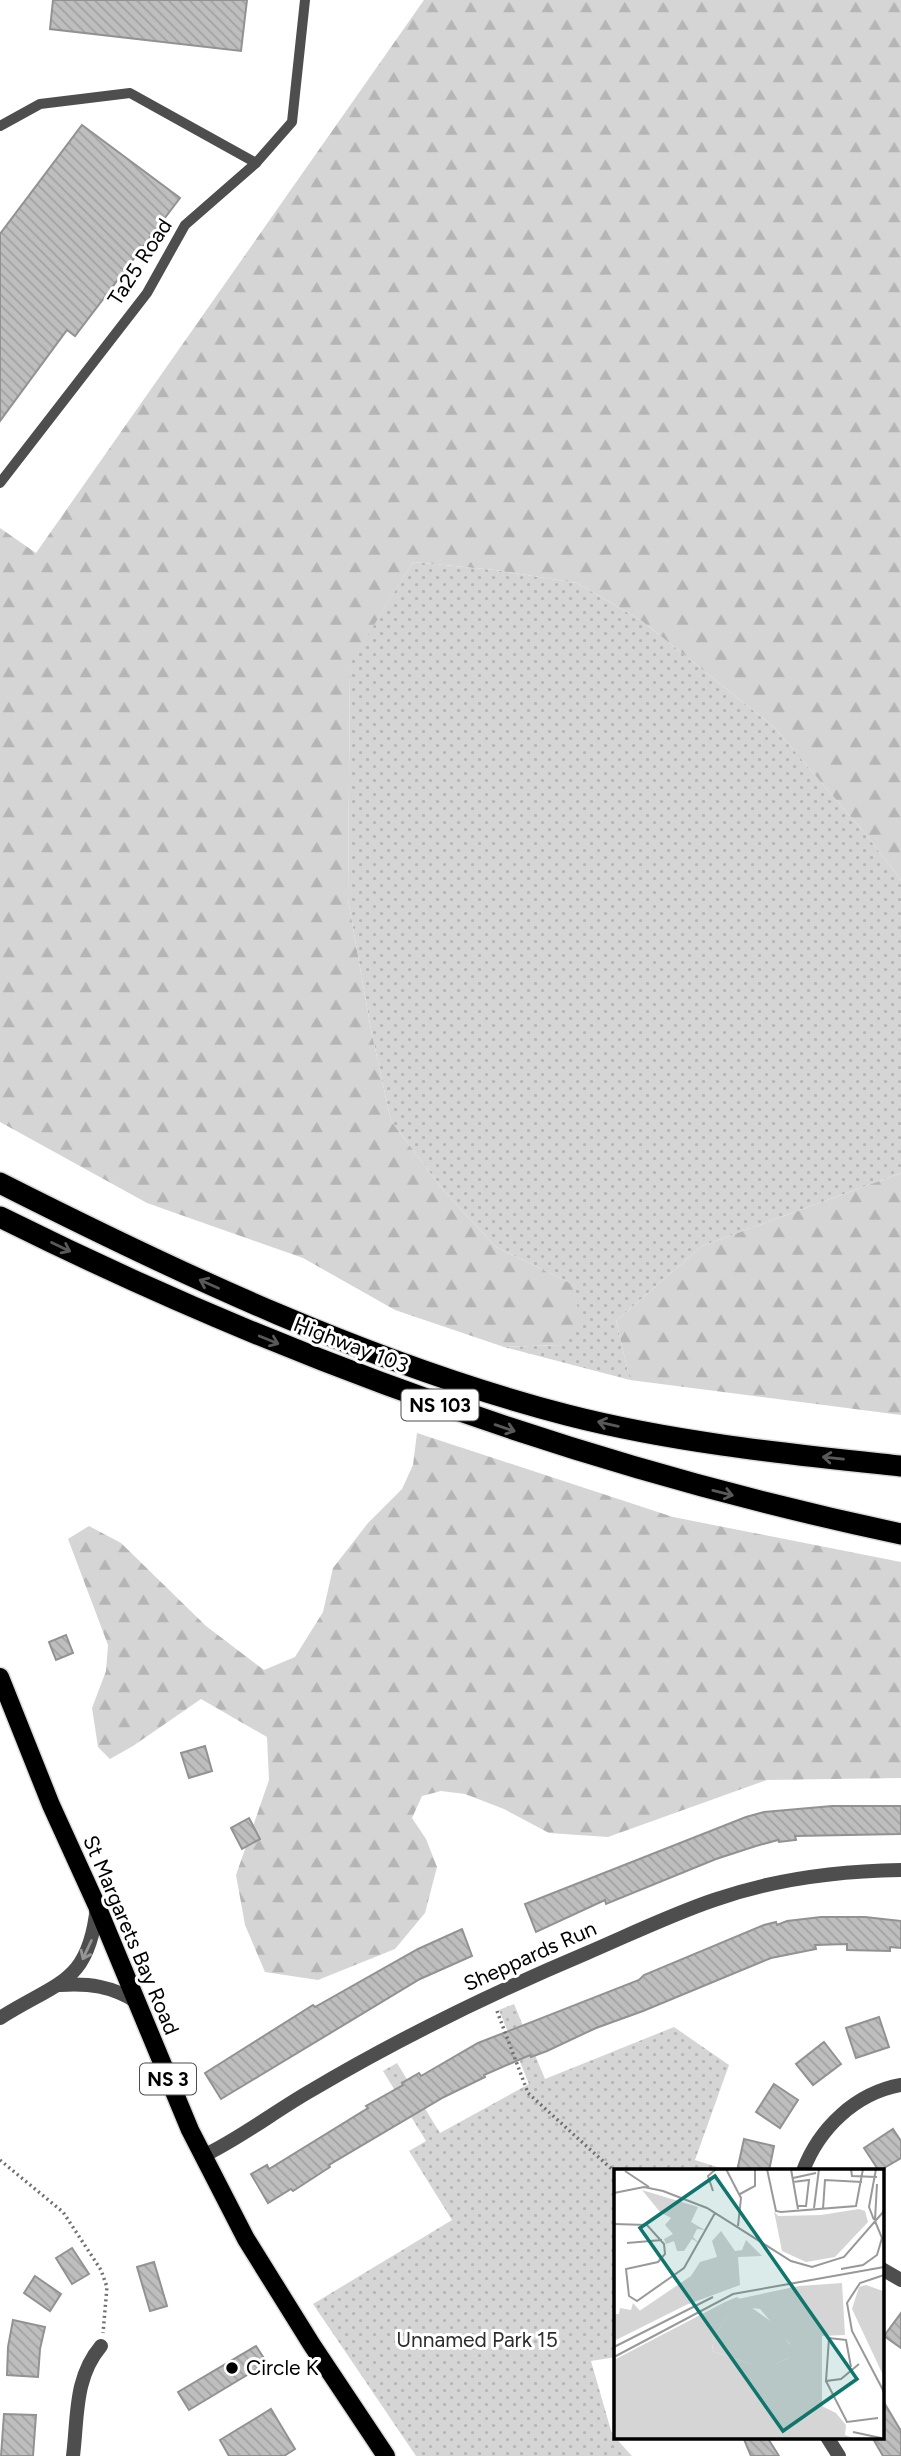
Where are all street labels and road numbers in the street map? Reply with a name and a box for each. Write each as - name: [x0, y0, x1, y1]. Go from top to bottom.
- street label: Ta25 Road: [102, 214, 177, 310]
- street label: Highway 103: [290, 1311, 412, 1378]
- road number: NS 103: [402, 1390, 478, 1420]
- street label: St Margarets Bay Road: [78, 1831, 185, 2038]
- street label: Sheppards Run: [460, 1915, 600, 1996]
- road number: NS 3: [140, 2064, 196, 2094]

